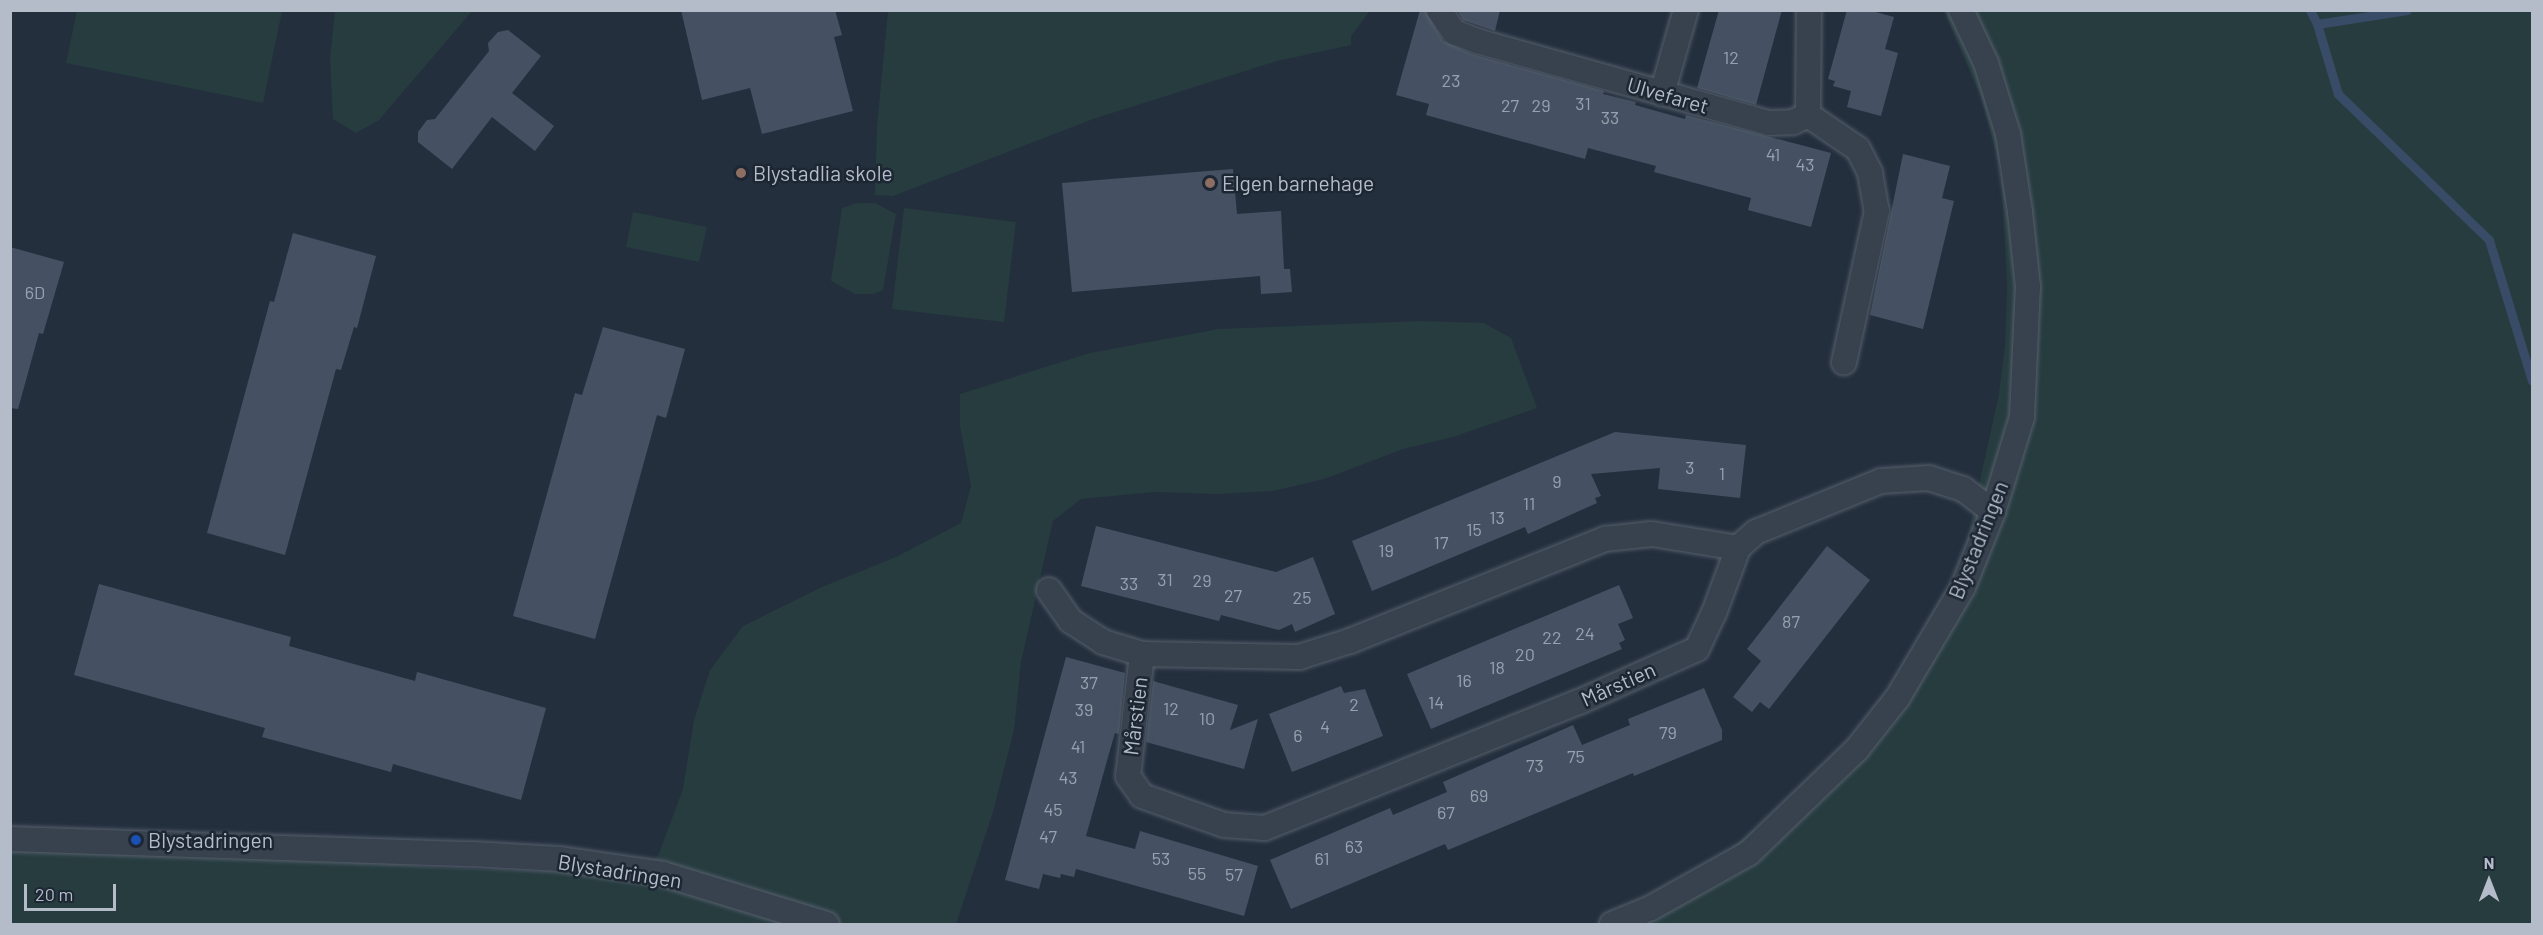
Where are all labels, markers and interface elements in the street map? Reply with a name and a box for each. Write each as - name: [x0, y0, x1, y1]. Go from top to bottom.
- house number: 12: [1723, 46, 1739, 68]
- house number: 23: [1442, 69, 1460, 91]
- street label: Ulvefaret: [1625, 71, 1711, 119]
- house number: 31: [1575, 92, 1591, 114]
- house number: 27: [1501, 94, 1519, 116]
- house number: 29: [1531, 94, 1551, 116]
- house number: 33: [1601, 106, 1619, 128]
- house number: 41: [1766, 143, 1780, 165]
- house number: 43: [1795, 153, 1815, 175]
- place label: Blystadlia skole: [753, 160, 893, 186]
- marker: Blystadlia skole: [734, 166, 748, 180]
- place label: Elgen barnehage: [1222, 170, 1374, 196]
- marker: Elgen barnehage: [1203, 176, 1217, 190]
- house number: 6D: [25, 281, 45, 303]
- house number: 3: [1685, 456, 1695, 478]
- house number: 1: [1719, 462, 1725, 484]
- house number: 9: [1552, 470, 1562, 492]
- street label: Blystadringen: [1943, 477, 2013, 603]
- house number: 11: [1523, 492, 1535, 514]
- house number: 13: [1489, 506, 1505, 528]
- house number: 15: [1466, 518, 1482, 540]
- house number: 17: [1434, 531, 1448, 553]
- house number: 19: [1378, 539, 1394, 561]
- house number: 31: [1157, 568, 1173, 590]
- house number: 29: [1192, 569, 1212, 591]
- house number: 33: [1120, 572, 1138, 594]
- house number: 27: [1224, 584, 1242, 606]
- house number: 25: [1293, 586, 1311, 608]
- house number: 87: [1782, 610, 1800, 632]
- house number: 24: [1575, 622, 1595, 644]
- house number: 22: [1542, 626, 1562, 648]
- house number: 20: [1515, 643, 1535, 665]
- house number: 18: [1489, 656, 1505, 678]
- street label: Mårstien: [1577, 656, 1659, 712]
- house number: 16: [1456, 669, 1472, 691]
- house number: 37: [1080, 671, 1098, 693]
- street label: Mårstien: [1118, 675, 1152, 757]
- house number: 14: [1428, 691, 1444, 713]
- house number: 2: [1349, 693, 1359, 715]
- house number: 12: [1163, 697, 1179, 719]
- house number: 39: [1075, 698, 1093, 720]
- house number: 10: [1199, 707, 1215, 729]
- house number: 4: [1320, 715, 1330, 737]
- house number: 79: [1659, 721, 1677, 743]
- house number: 6: [1293, 724, 1303, 746]
- house number: 41: [1071, 735, 1085, 757]
- house number: 75: [1567, 745, 1585, 767]
- house number: 73: [1526, 754, 1544, 776]
- house number: 43: [1058, 766, 1078, 788]
- house number: 69: [1470, 784, 1488, 806]
- house number: 45: [1043, 798, 1063, 820]
- house number: 67: [1437, 801, 1455, 823]
- house number: 47: [1039, 825, 1057, 847]
- place label: Blystadringen: [148, 827, 273, 853]
- marker: Blystadringen: [129, 833, 143, 847]
- house number: 63: [1345, 835, 1363, 857]
- house number: 53: [1152, 847, 1170, 869]
- house number: 61: [1314, 847, 1330, 869]
- street label: Blystadringen: [556, 849, 684, 893]
- north arrow: [2459, 851, 2519, 911]
- text: N: [2484, 853, 2494, 872]
- house number: 55: [1188, 862, 1206, 884]
- house number: 57: [1225, 863, 1243, 885]
- scale bar: [27, 872, 118, 910]
- text: 20 m: [35, 883, 73, 905]

